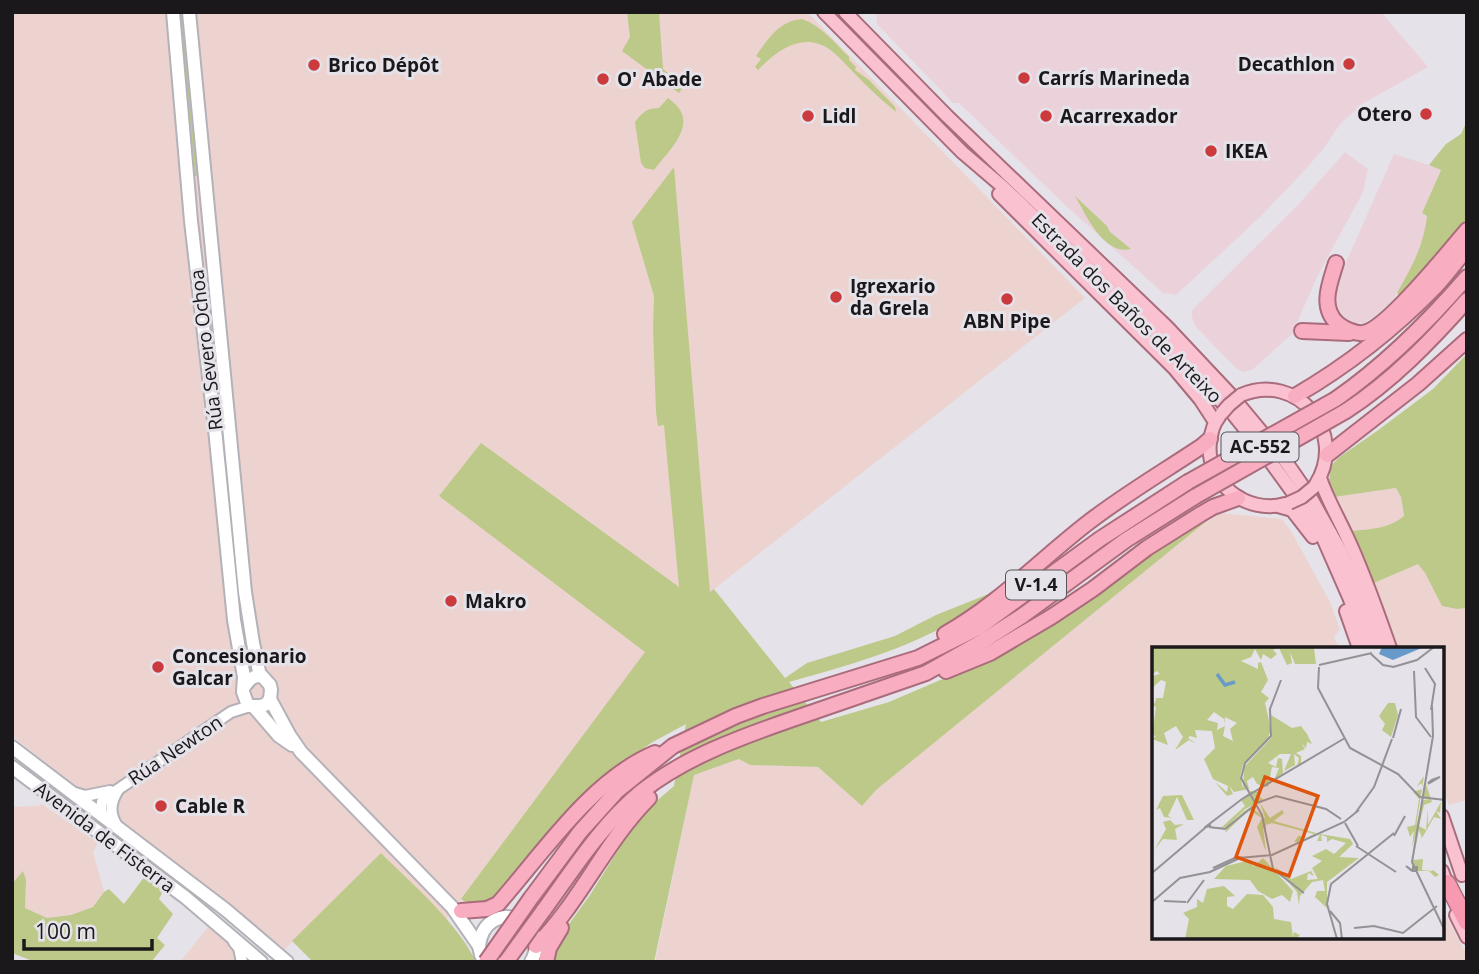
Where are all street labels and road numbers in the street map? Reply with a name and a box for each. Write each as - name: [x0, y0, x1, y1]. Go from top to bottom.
- street label: Estrada dos Baños de Arteixo: [1026, 207, 1228, 409]
- street label: Rúa Severo Ochoa: [183, 268, 229, 432]
- road number: AC-552: [1222, 432, 1298, 462]
- road number: V-1.4: [1006, 570, 1066, 600]
- street label: Rúa Newton: [123, 709, 227, 791]
- street label: Avenida de Fisterra: [29, 775, 181, 899]

